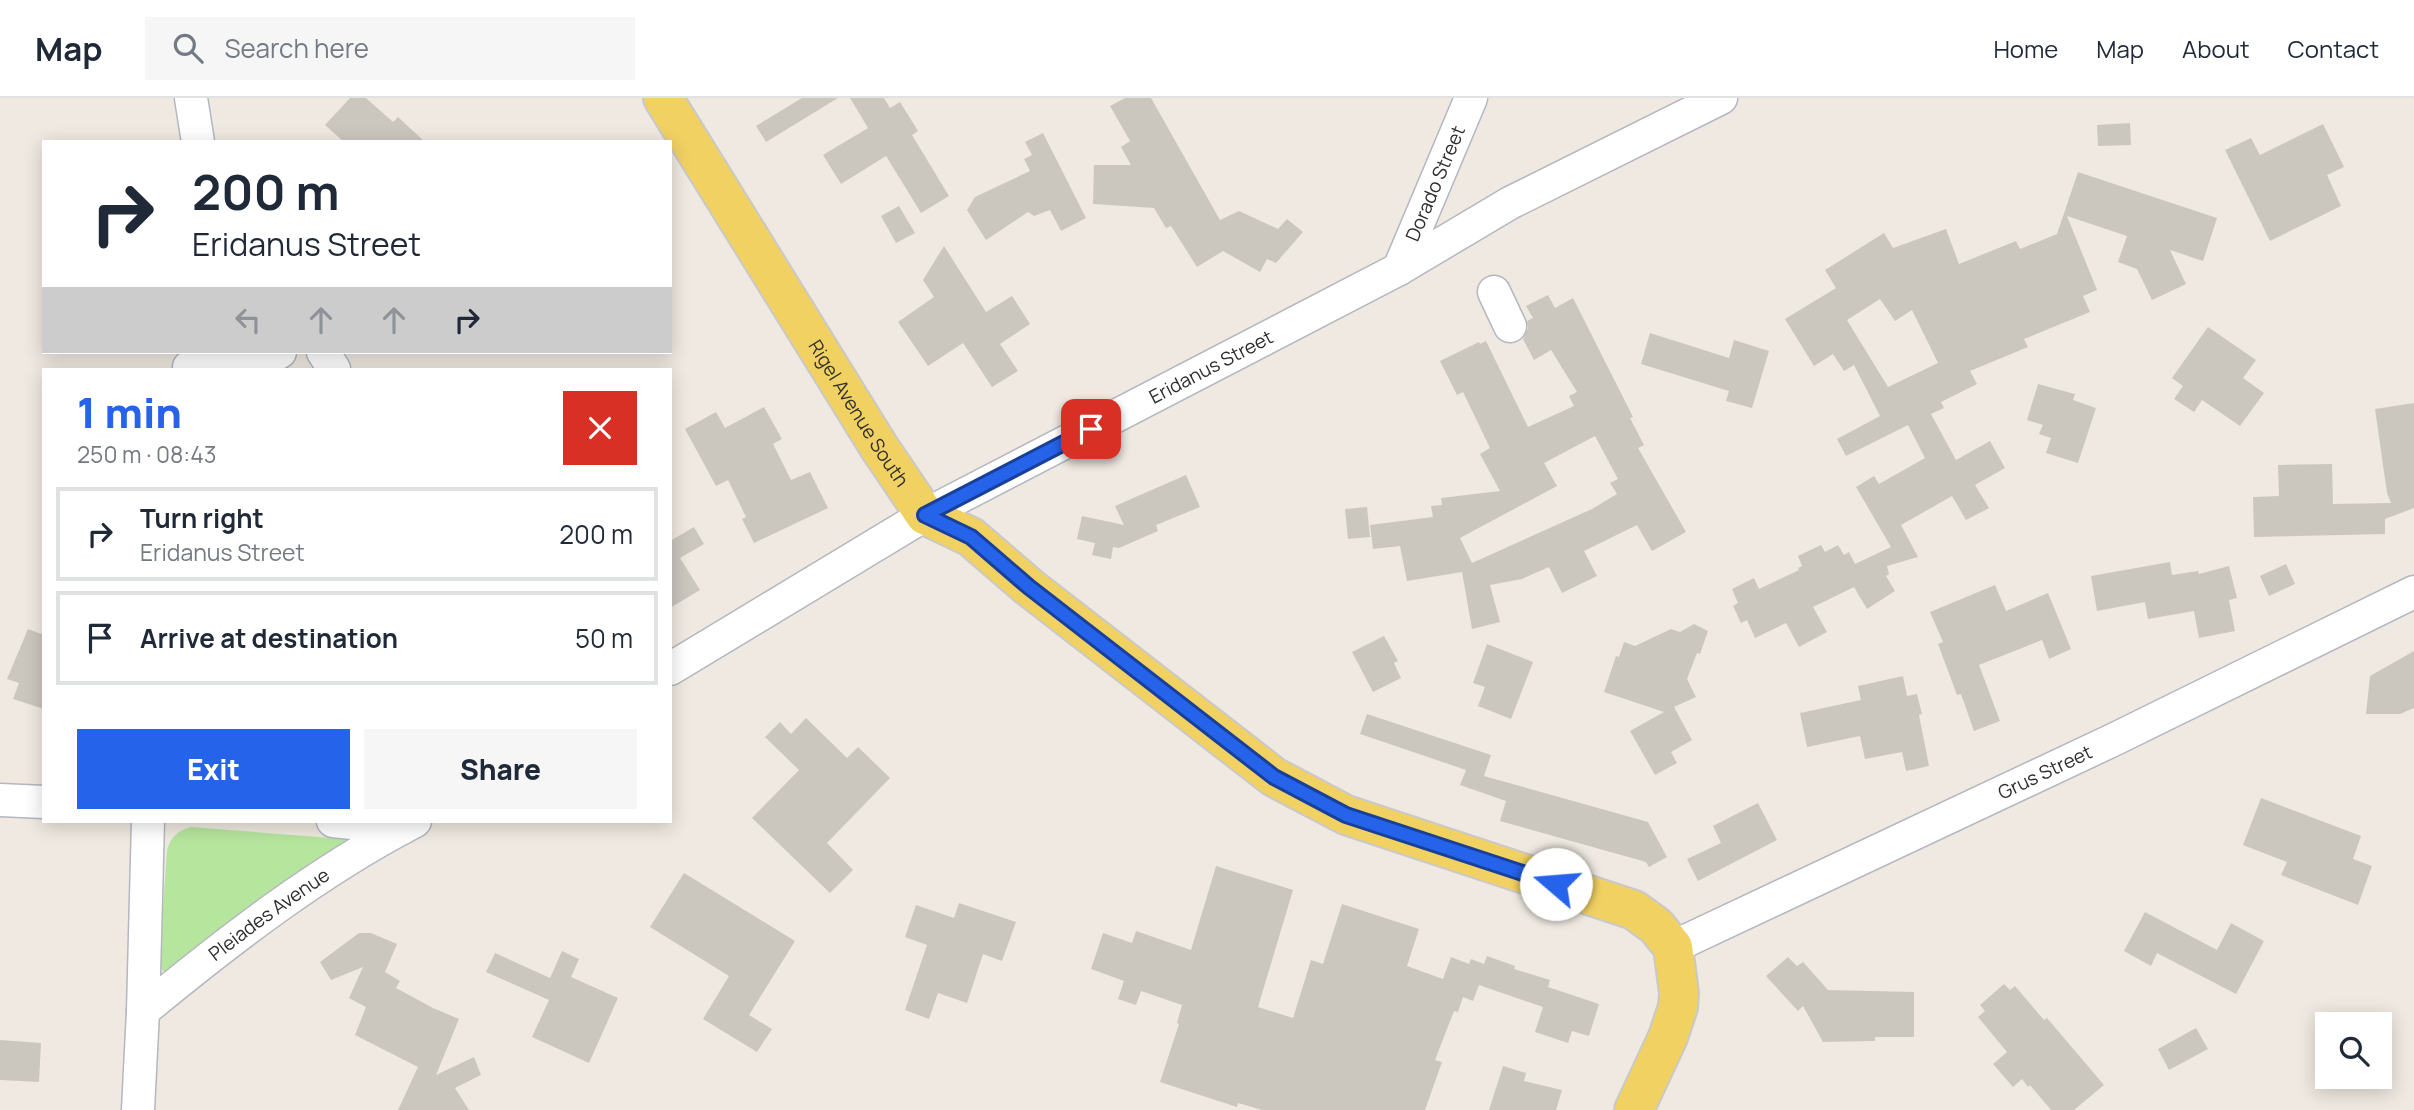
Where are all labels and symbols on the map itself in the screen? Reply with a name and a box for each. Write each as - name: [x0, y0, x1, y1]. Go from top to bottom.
- street label: Dorado Street: [1399, 121, 1471, 245]
- street label: Eridanus Street: [1144, 324, 1277, 410]
- street label: Rigel Avenue South: [803, 335, 915, 492]
- pin: [1061, 399, 1121, 459]
- street label: Grus Street: [1994, 739, 2096, 805]
- position arrow: [1519, 847, 1593, 921]
- street label: Pleiades Avenue: [203, 862, 334, 966]

